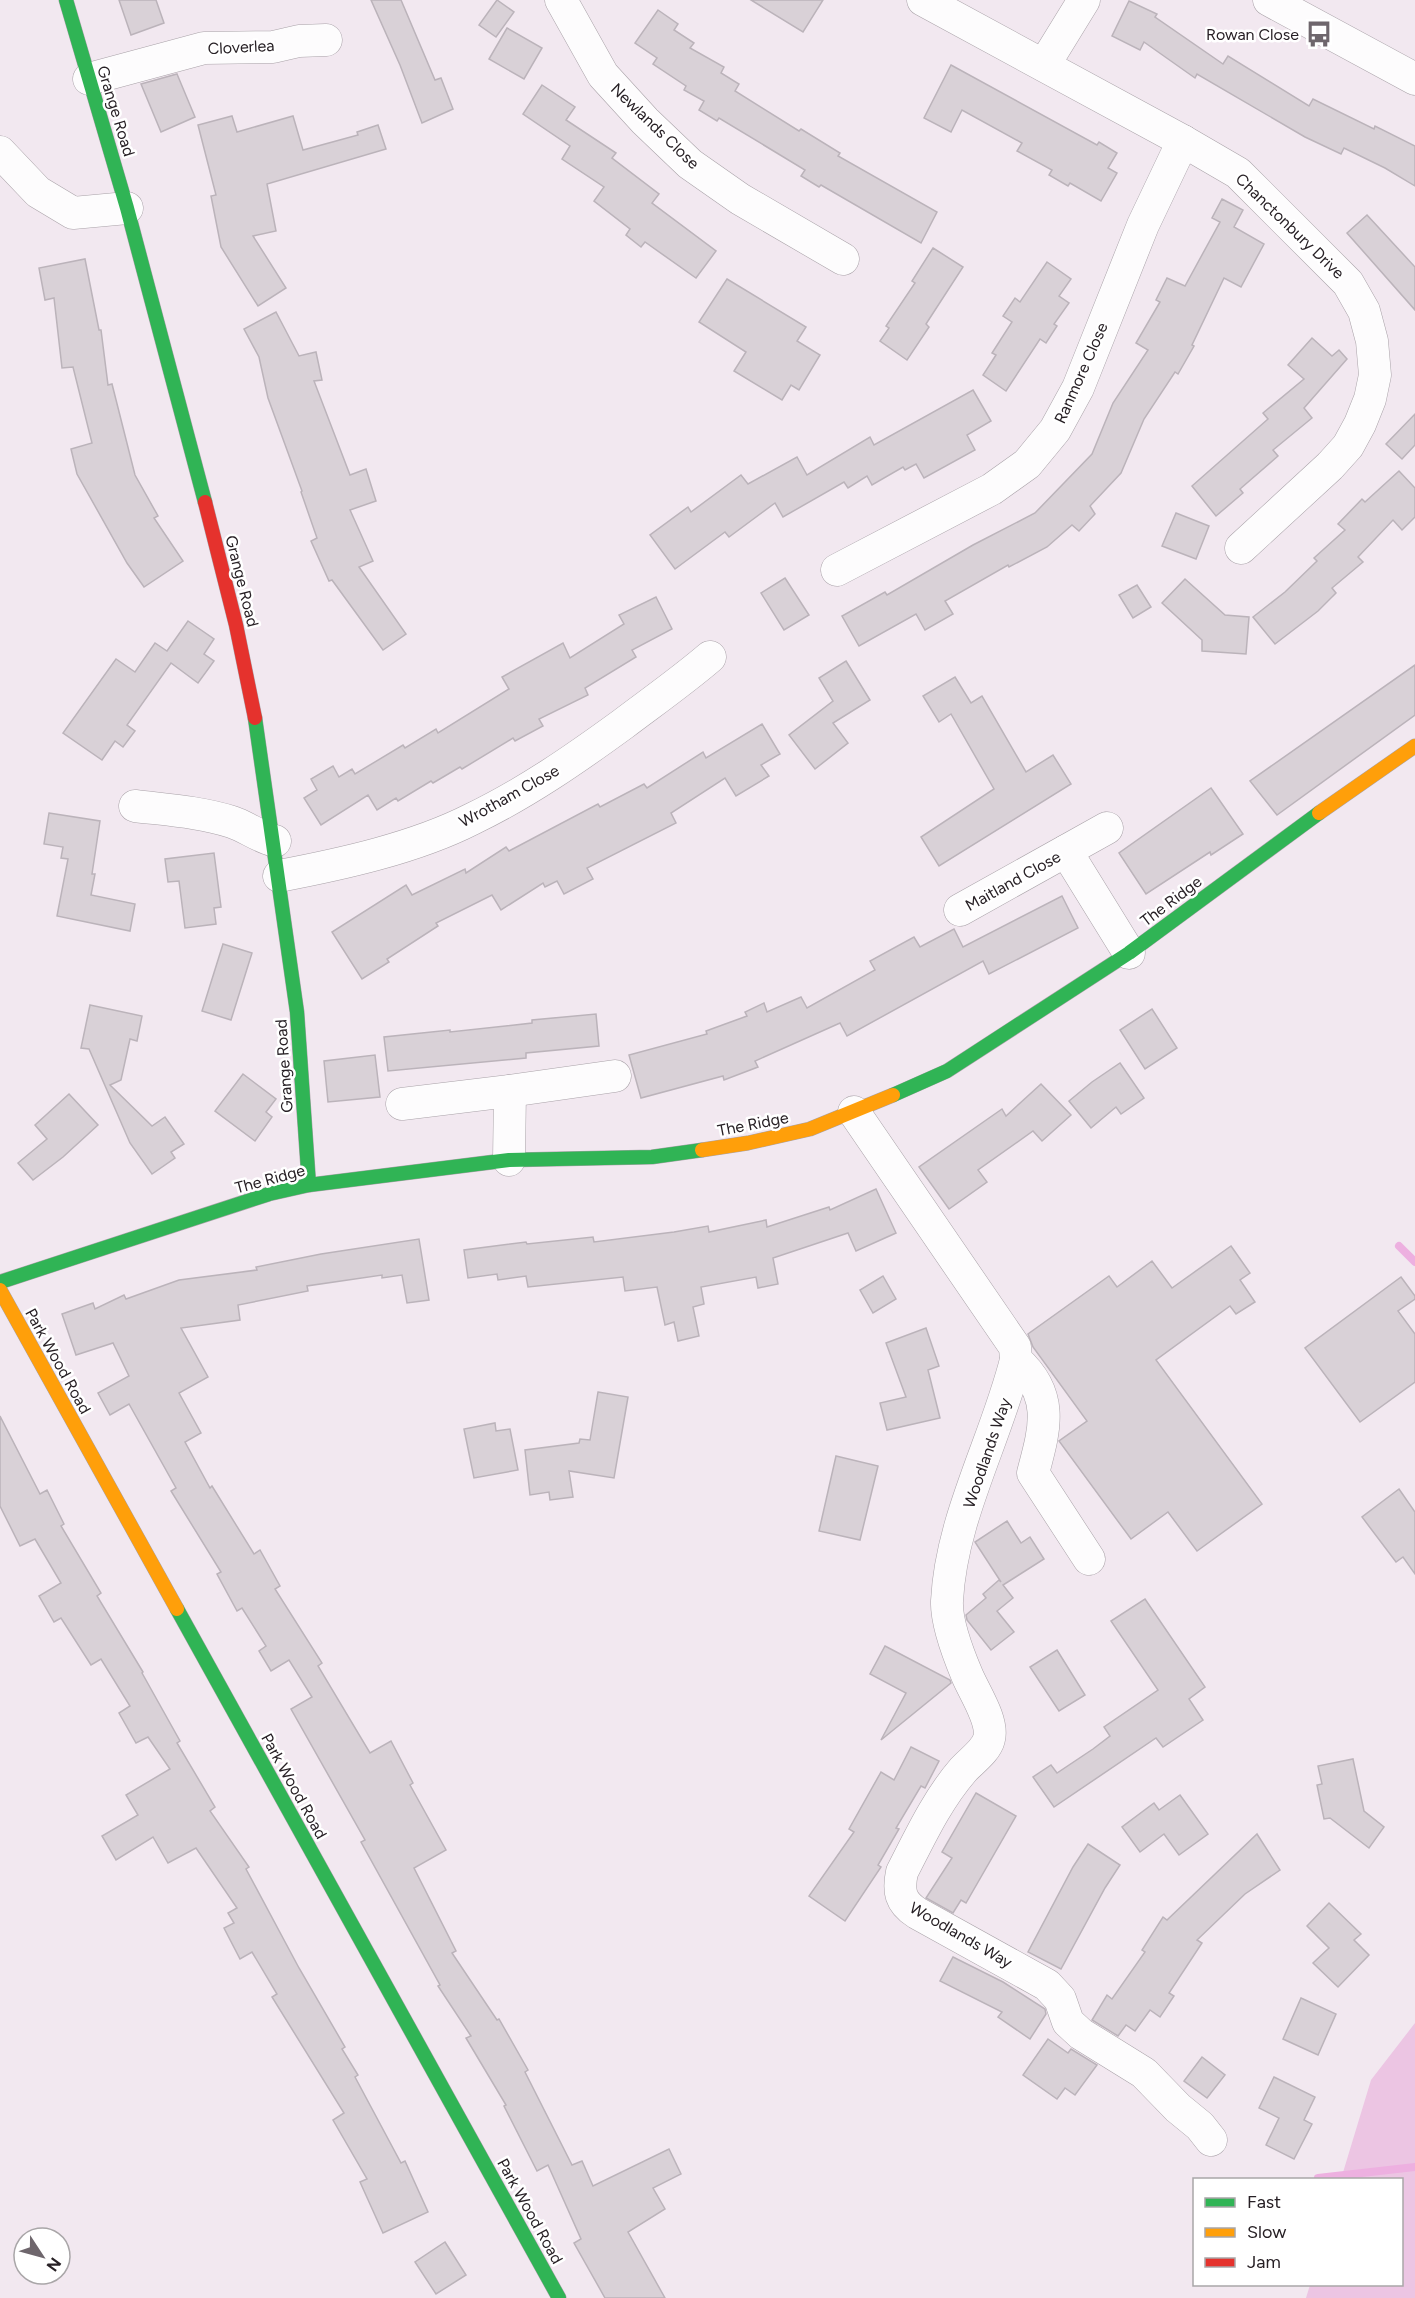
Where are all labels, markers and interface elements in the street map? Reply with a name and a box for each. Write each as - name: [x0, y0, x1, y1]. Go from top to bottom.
- bus stop icon: Rowan Close: [1304, 19, 1334, 49]
- place label: Rowan Close: [1206, 25, 1299, 44]
- street label: Cloverlea: [207, 36, 275, 58]
- street label: Grange Road: [93, 63, 139, 159]
- street label: Newlands Close: [607, 79, 703, 173]
- street label: Chanctonbury Drive: [1232, 169, 1348, 283]
- street label: Ranmore Close: [1050, 319, 1112, 426]
- street label: Grange Road: [221, 533, 263, 629]
- street label: Wrotham Close: [456, 761, 562, 831]
- street label: Maitland Close: [962, 847, 1064, 915]
- street label: The Ridge: [1137, 872, 1206, 930]
- street label: Grange Road: [271, 1019, 297, 1113]
- street label: The Ridge: [716, 1108, 790, 1140]
- street label: The Ridge: [233, 1160, 307, 1197]
- street label: Park Wood Road: [21, 1305, 95, 1417]
- street label: Woodlands Way: [959, 1395, 1015, 1511]
- street label: Park Wood Road: [257, 1730, 331, 1842]
- street label: Woodlands Way: [906, 1898, 1016, 1972]
- street label: Park Wood Road: [493, 2155, 567, 2267]
- legend: [1193, 2178, 1403, 2286]
- text: Fast: [1247, 2191, 1281, 2213]
- text: Slow: [1247, 2221, 1286, 2243]
- north arrow: [12, 2226, 72, 2286]
- text: Jam: [1247, 2251, 1281, 2273]
- text: N: [42, 2254, 65, 2275]

